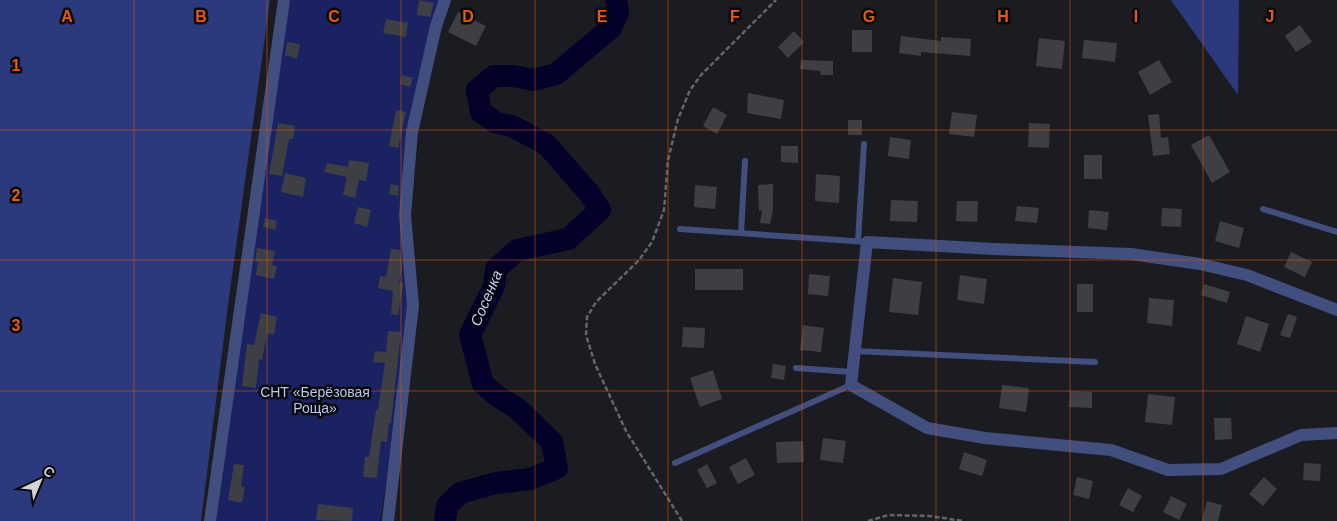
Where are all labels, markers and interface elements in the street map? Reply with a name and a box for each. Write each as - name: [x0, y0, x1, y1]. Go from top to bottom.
- text: A: [61, 8, 73, 25]
- text: B: [195, 8, 207, 25]
- text: C: [328, 8, 340, 25]
- text: D: [462, 8, 474, 25]
- text: E: [597, 8, 608, 25]
- text: F: [730, 8, 740, 25]
- text: G: [863, 8, 875, 25]
- text: H: [997, 8, 1009, 25]
- text: I: [1134, 8, 1138, 25]
- text: J: [1266, 8, 1274, 25]
- text: 1: [12, 57, 21, 74]
- text: 2: [12, 187, 21, 204]
- water label: Сосенка: [467, 268, 505, 328]
- text: 3: [12, 317, 21, 334]
- park label: СНТ «Берёзовая Роща»: [260, 384, 370, 416]
- north arrow: [15, 456, 65, 506]
- text: С: [40, 462, 58, 481]

